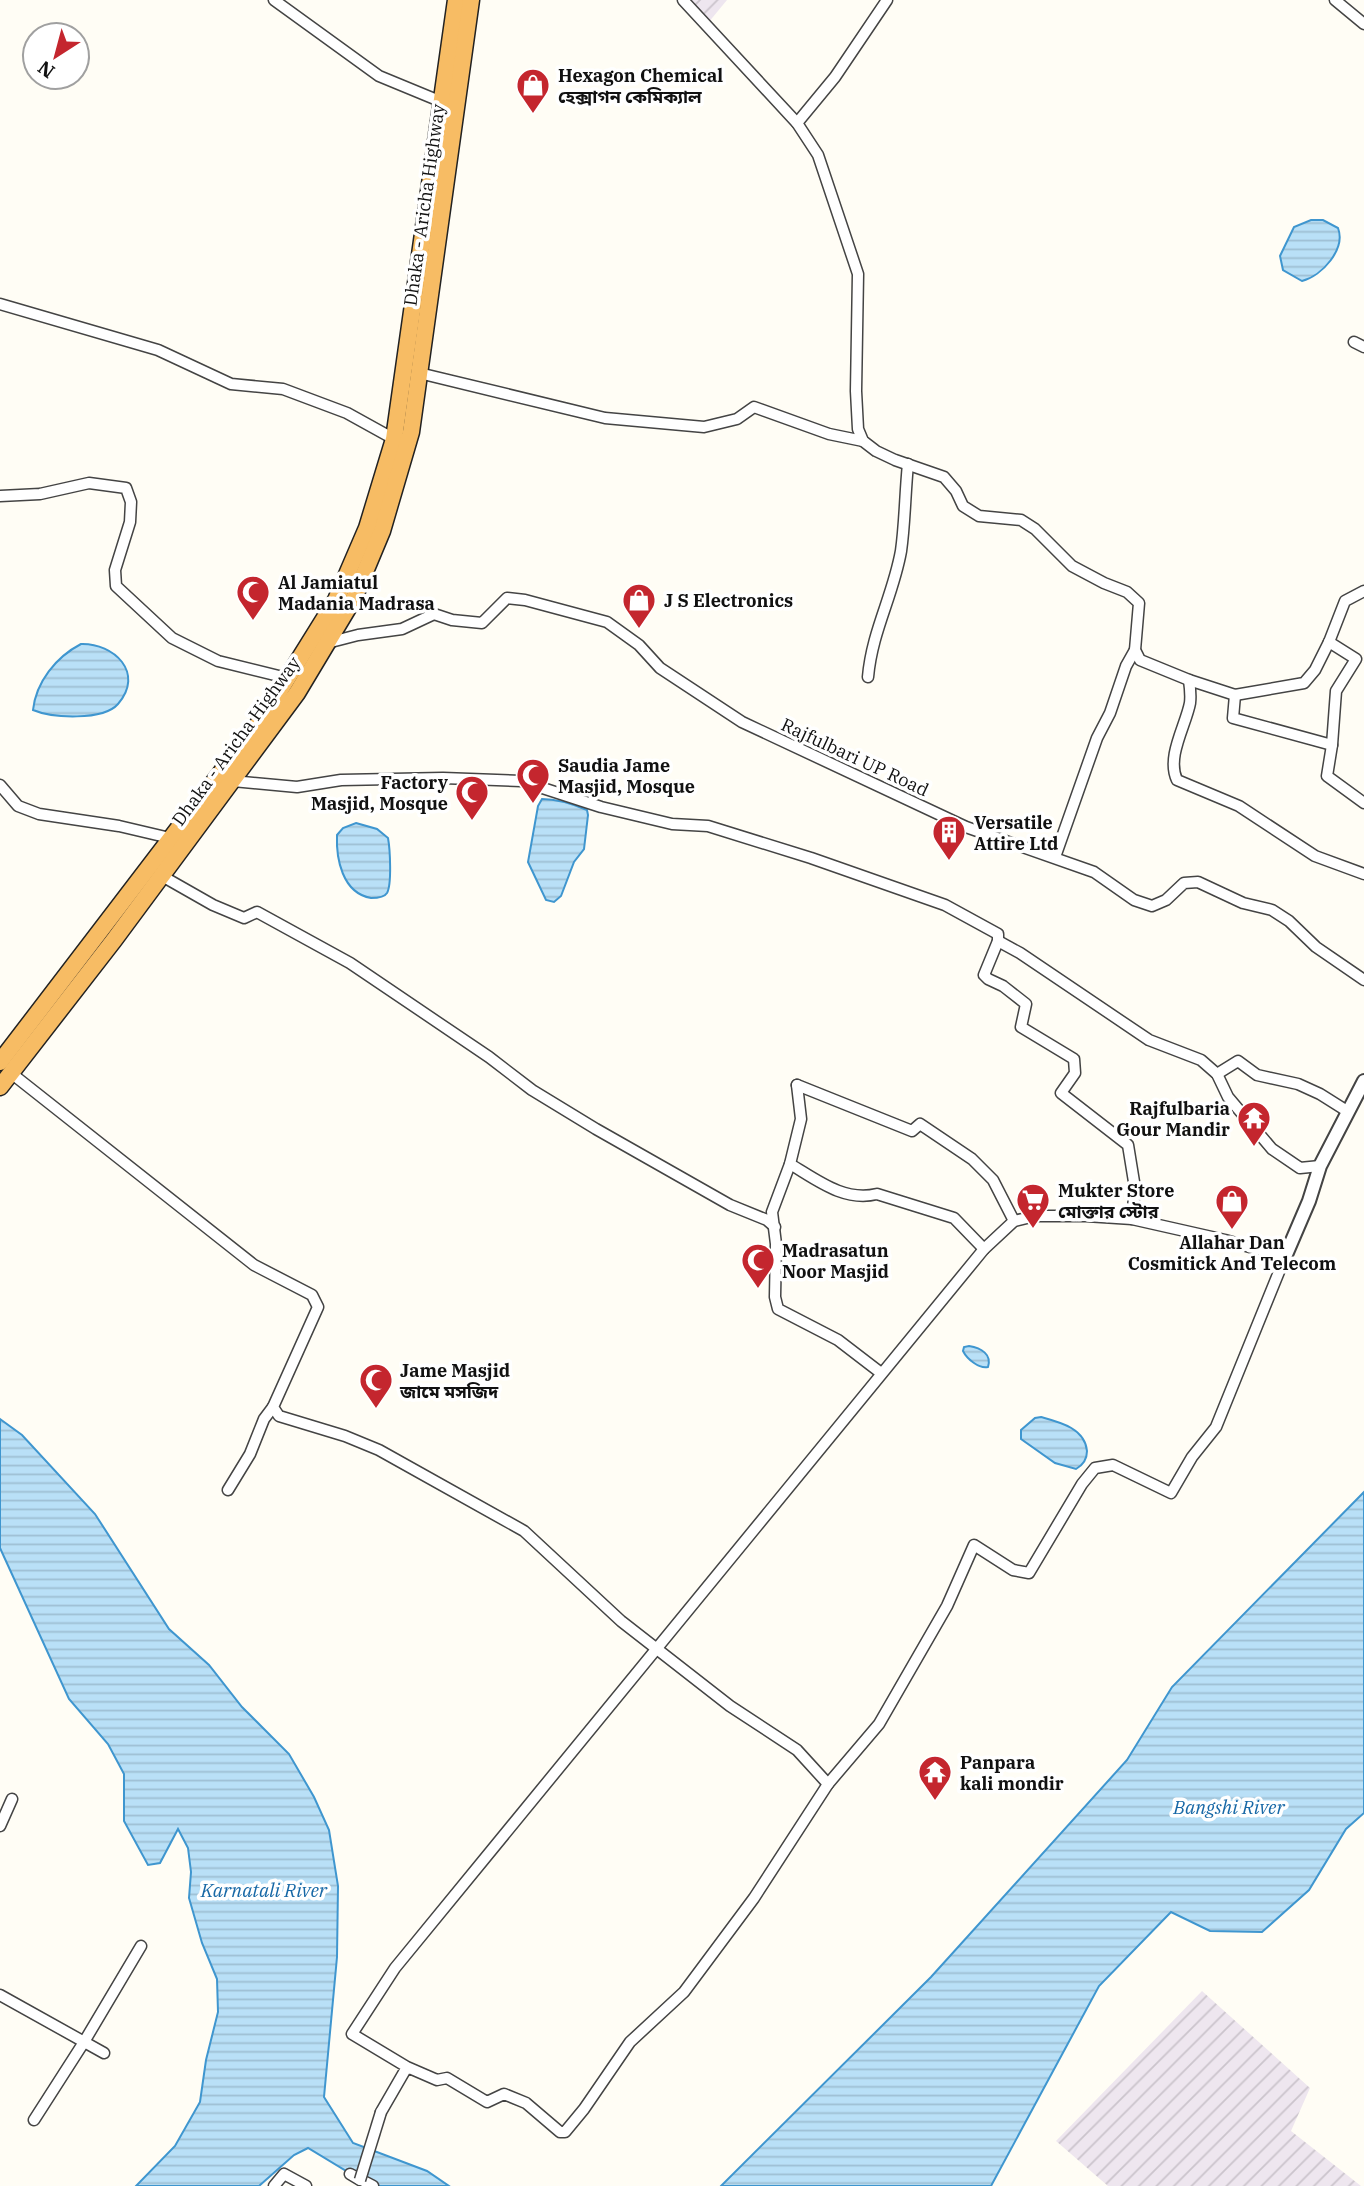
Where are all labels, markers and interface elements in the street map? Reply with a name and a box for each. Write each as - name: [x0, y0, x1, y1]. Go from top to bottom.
- north arrow: [21, 21, 91, 91]
- text: N: [33, 56, 59, 84]
- place label: Hexagon Chemical হেক্সাগন কেমিক্যাল: [558, 64, 723, 108]
- shop icon: Hexagon Chemical হেক্সাগন কেমিক্যাল: [514, 66, 552, 115]
- street label: Dhaka - Aricha Highway: [398, 102, 450, 308]
- place label: Al Jamiatul Madania Madrasa: [278, 571, 435, 615]
- mosque icon: Al Jamiatul Madania Madrasa: [234, 573, 272, 622]
- shop icon: J S Electronics: [620, 581, 658, 630]
- place label: J S Electronics: [664, 589, 793, 612]
- street label: Dhaka - Aricha Highway: [167, 651, 305, 830]
- street label: Rajfulbari UP Road: [778, 713, 933, 801]
- place label: Saudia Jame Masjid, Mosque: [558, 754, 695, 798]
- mosque icon: Saudia Jame Masjid, Mosque: [514, 756, 552, 805]
- place label: Factory Masjid, Mosque: [311, 771, 449, 815]
- mosque icon: Factory Masjid, Mosque: [453, 773, 491, 822]
- place label: Versatile Attire Ltd: [974, 811, 1058, 855]
- building icon: Versatile Attire Ltd: [930, 813, 968, 862]
- place label: Rajfulbaria Gour Mandir: [1116, 1097, 1230, 1141]
- temple icon: Rajfulbaria Gour Mandir: [1235, 1099, 1273, 1148]
- place label: Mukter Store মোক্তার স্টোর: [1058, 1179, 1174, 1223]
- supermarket icon: Mukter Store মোক্তার স্টোর: [1014, 1181, 1052, 1230]
- shop icon: Allahar Dan Cosmitick And Telecom: [1213, 1182, 1251, 1231]
- place label: Allahar Dan Cosmitick And Telecom: [1128, 1231, 1337, 1275]
- place label: Madrasatun Noor Masjid: [782, 1239, 889, 1283]
- mosque icon: Madrasatun Noor Masjid: [739, 1241, 777, 1290]
- place label: Jame Masjid জামে মসজিদ: [399, 1359, 510, 1403]
- mosque icon: Jame Masjid জামে মসজিদ: [357, 1361, 395, 1410]
- place label: Panpara kali mondir: [960, 1751, 1064, 1795]
- temple icon: Panpara kali mondir: [916, 1753, 954, 1802]
- water label: Bangshi River: [1172, 1795, 1286, 1819]
- water label: Karnatali River: [200, 1878, 328, 1902]

